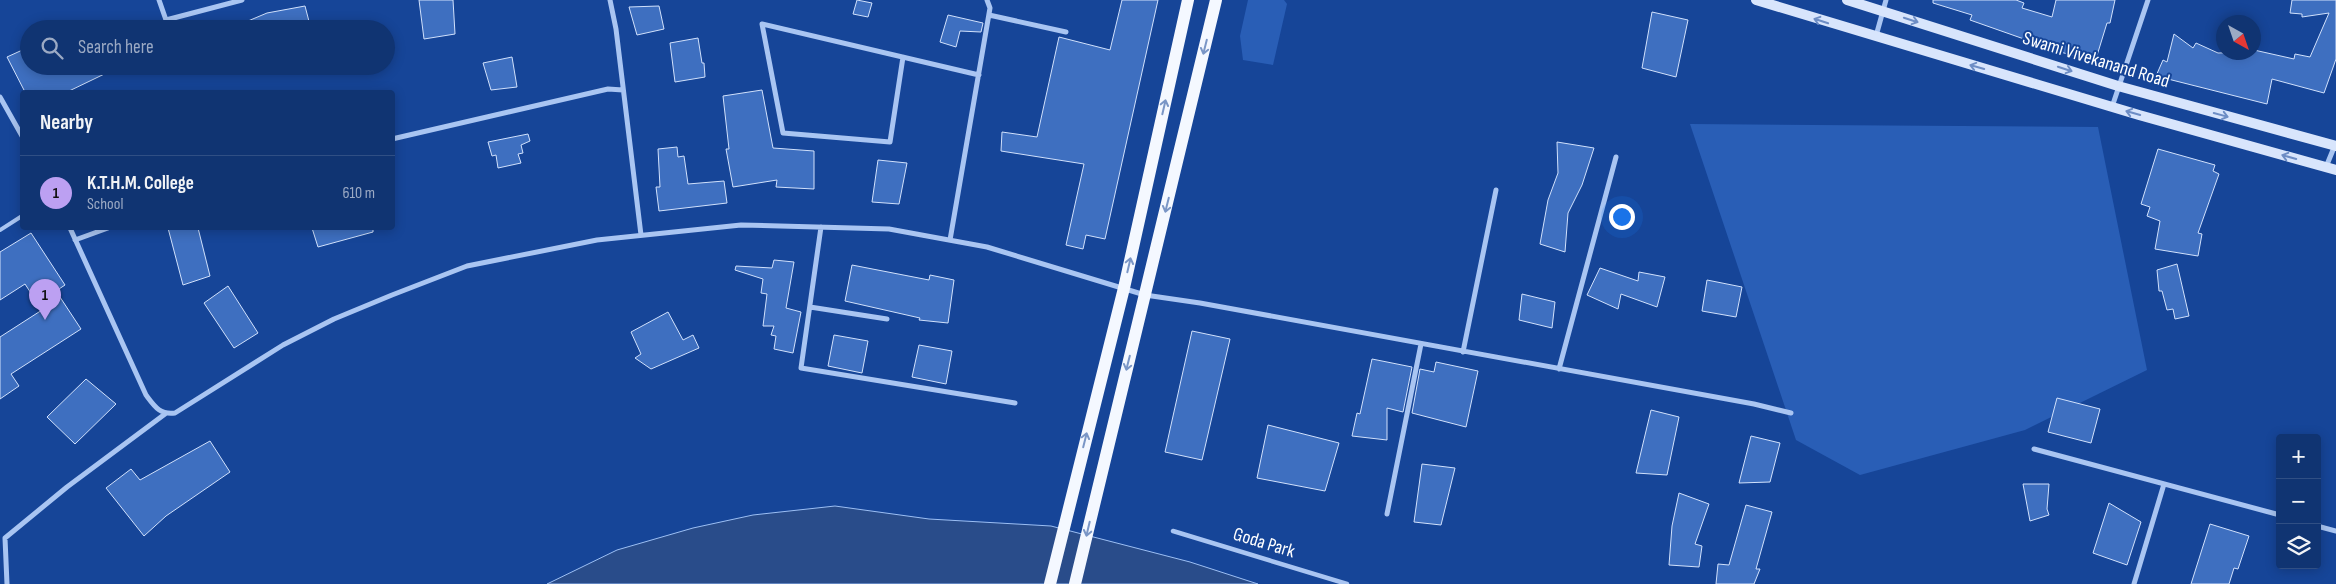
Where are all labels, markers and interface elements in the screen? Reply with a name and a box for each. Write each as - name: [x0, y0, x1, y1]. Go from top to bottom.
- one-way arrow: [1813, 15, 1829, 25]
- north arrow: [2216, 15, 2261, 60]
- one-way arrow: [1902, 16, 1918, 25]
- search box: [20, 20, 395, 75]
- street label: Swami Vivekanand Road: [2020, 27, 2172, 93]
- icon: search: [38, 34, 66, 62]
- text: Search here: [78, 36, 154, 59]
- one-way arrow: [1200, 39, 1209, 55]
- one-way arrow: [1969, 62, 1985, 72]
- one-way arrow: [2057, 65, 2073, 75]
- one-way arrow: [1160, 99, 1170, 115]
- one-way arrow: [2125, 108, 2141, 118]
- text: Nearby: [40, 110, 93, 135]
- one-way arrow: [2213, 110, 2229, 120]
- one-way arrow: [2281, 152, 2297, 162]
- text: K.T.H.M. College: [87, 172, 194, 195]
- text: 1: [53, 184, 59, 203]
- text: 610 m: [342, 184, 375, 203]
- text: School: [87, 195, 123, 214]
- one-way arrow: [1162, 197, 1171, 213]
- your location: [1609, 204, 1635, 230]
- one-way arrow: [1125, 258, 1134, 274]
- pin: 1: [29, 279, 61, 320]
- one-way arrow: [1123, 355, 1132, 371]
- one-way arrow: [1081, 432, 1090, 448]
- map controls: [2276, 434, 2321, 569]
- button: +: [2276, 434, 2321, 479]
- button: −: [2276, 479, 2321, 524]
- one-way arrow: [1083, 521, 1092, 537]
- street label: Goda Park: [1230, 523, 1298, 563]
- button: layers: [2276, 524, 2321, 569]

